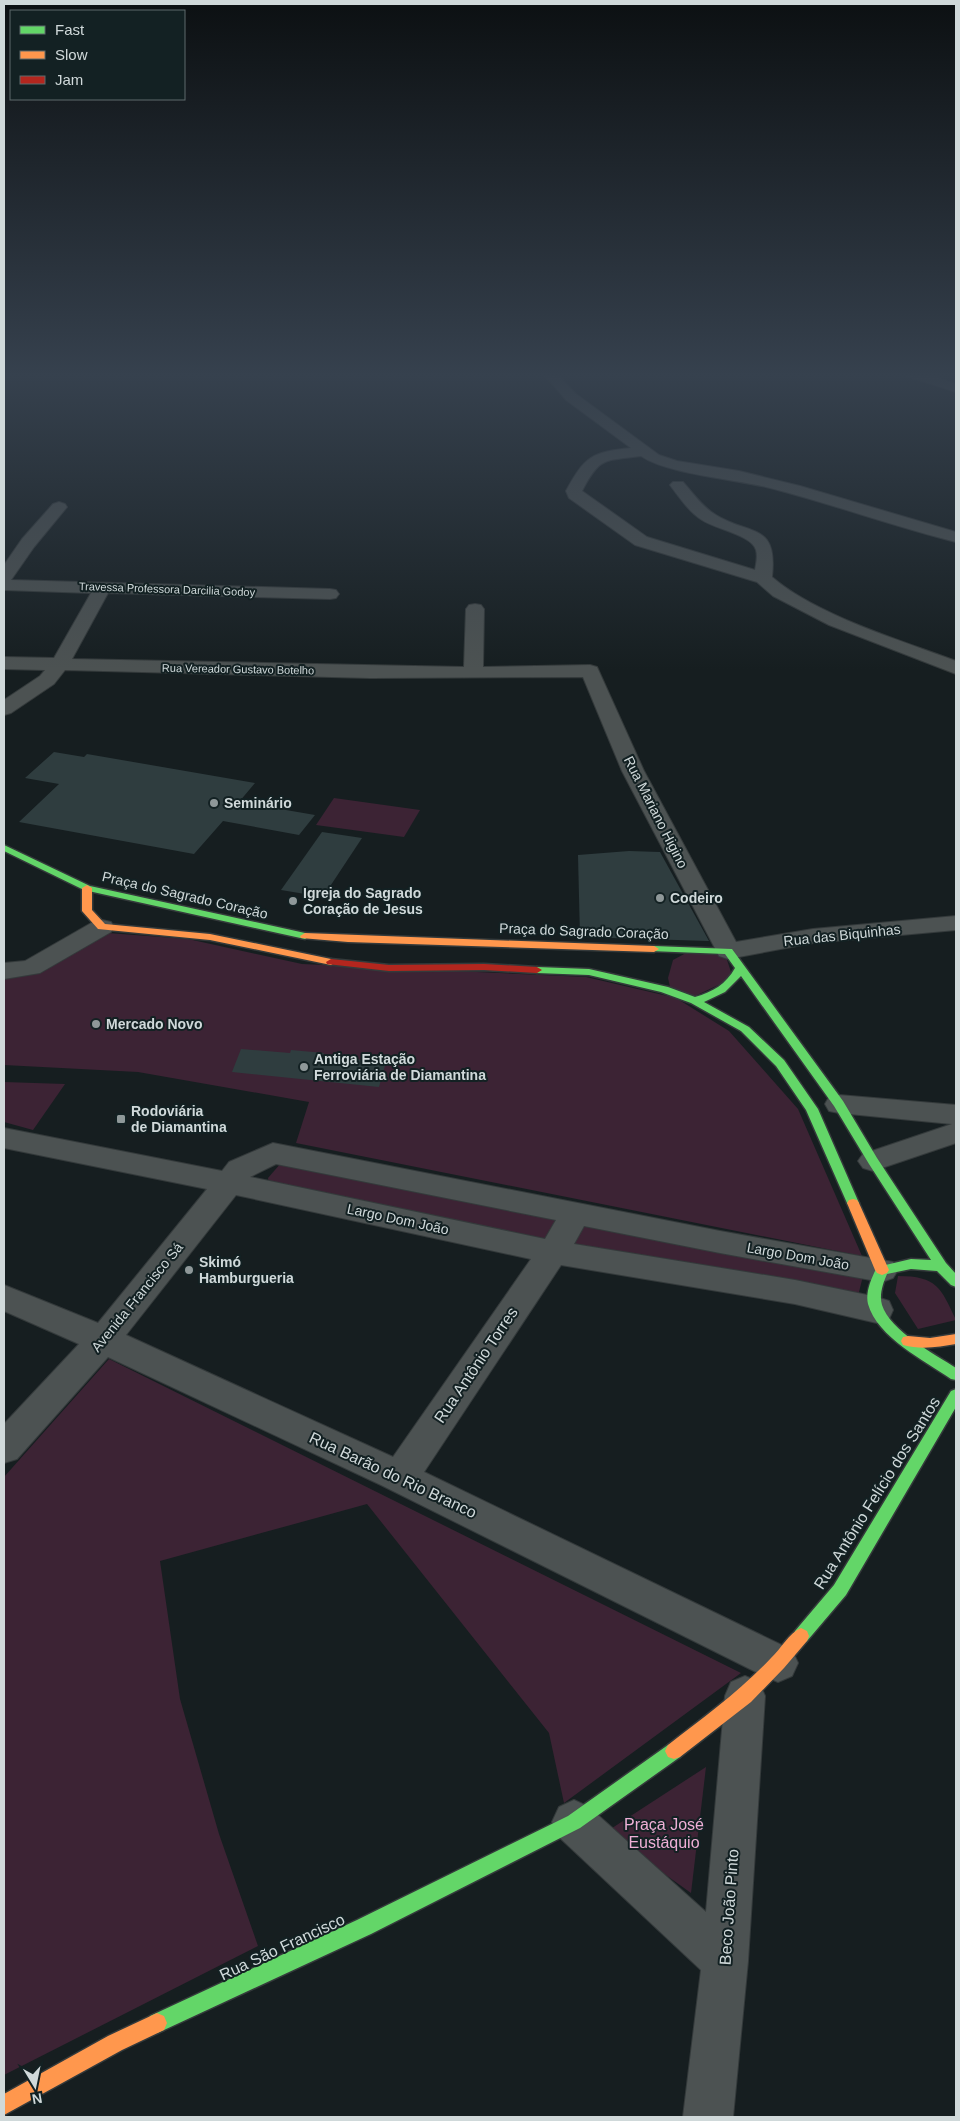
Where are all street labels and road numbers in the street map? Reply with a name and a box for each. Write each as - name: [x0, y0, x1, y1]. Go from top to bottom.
- street label: Travessa Professora Darcilia Godoy: [79, 580, 256, 598]
- street label: Rua Vereador Gustavo Botelho: [162, 662, 314, 676]
- street label: Rua Mariano Higino: [621, 753, 691, 871]
- street label: Praça do Sagrado Coração: [101, 868, 270, 922]
- street label: Praça do Sagrado Coração: [499, 920, 669, 942]
- street label: Rua das Biquinhas: [783, 921, 901, 949]
- street label: Largo Dom João: [346, 1200, 450, 1238]
- street label: Avenida Francisco Sá: [88, 1239, 186, 1355]
- street label: Largo Dom João: [746, 1239, 851, 1273]
- street label: Rua Antônio Torres: [431, 1304, 521, 1426]
- street label: Rua Antônio Felício dos Santos: [811, 1394, 943, 1592]
- street label: Rua Barão do Rio Branco: [307, 1429, 479, 1521]
- street label: Beco João Pinto: [716, 1848, 742, 1966]
- street label: Rua São Francisco: [217, 1911, 347, 1983]

